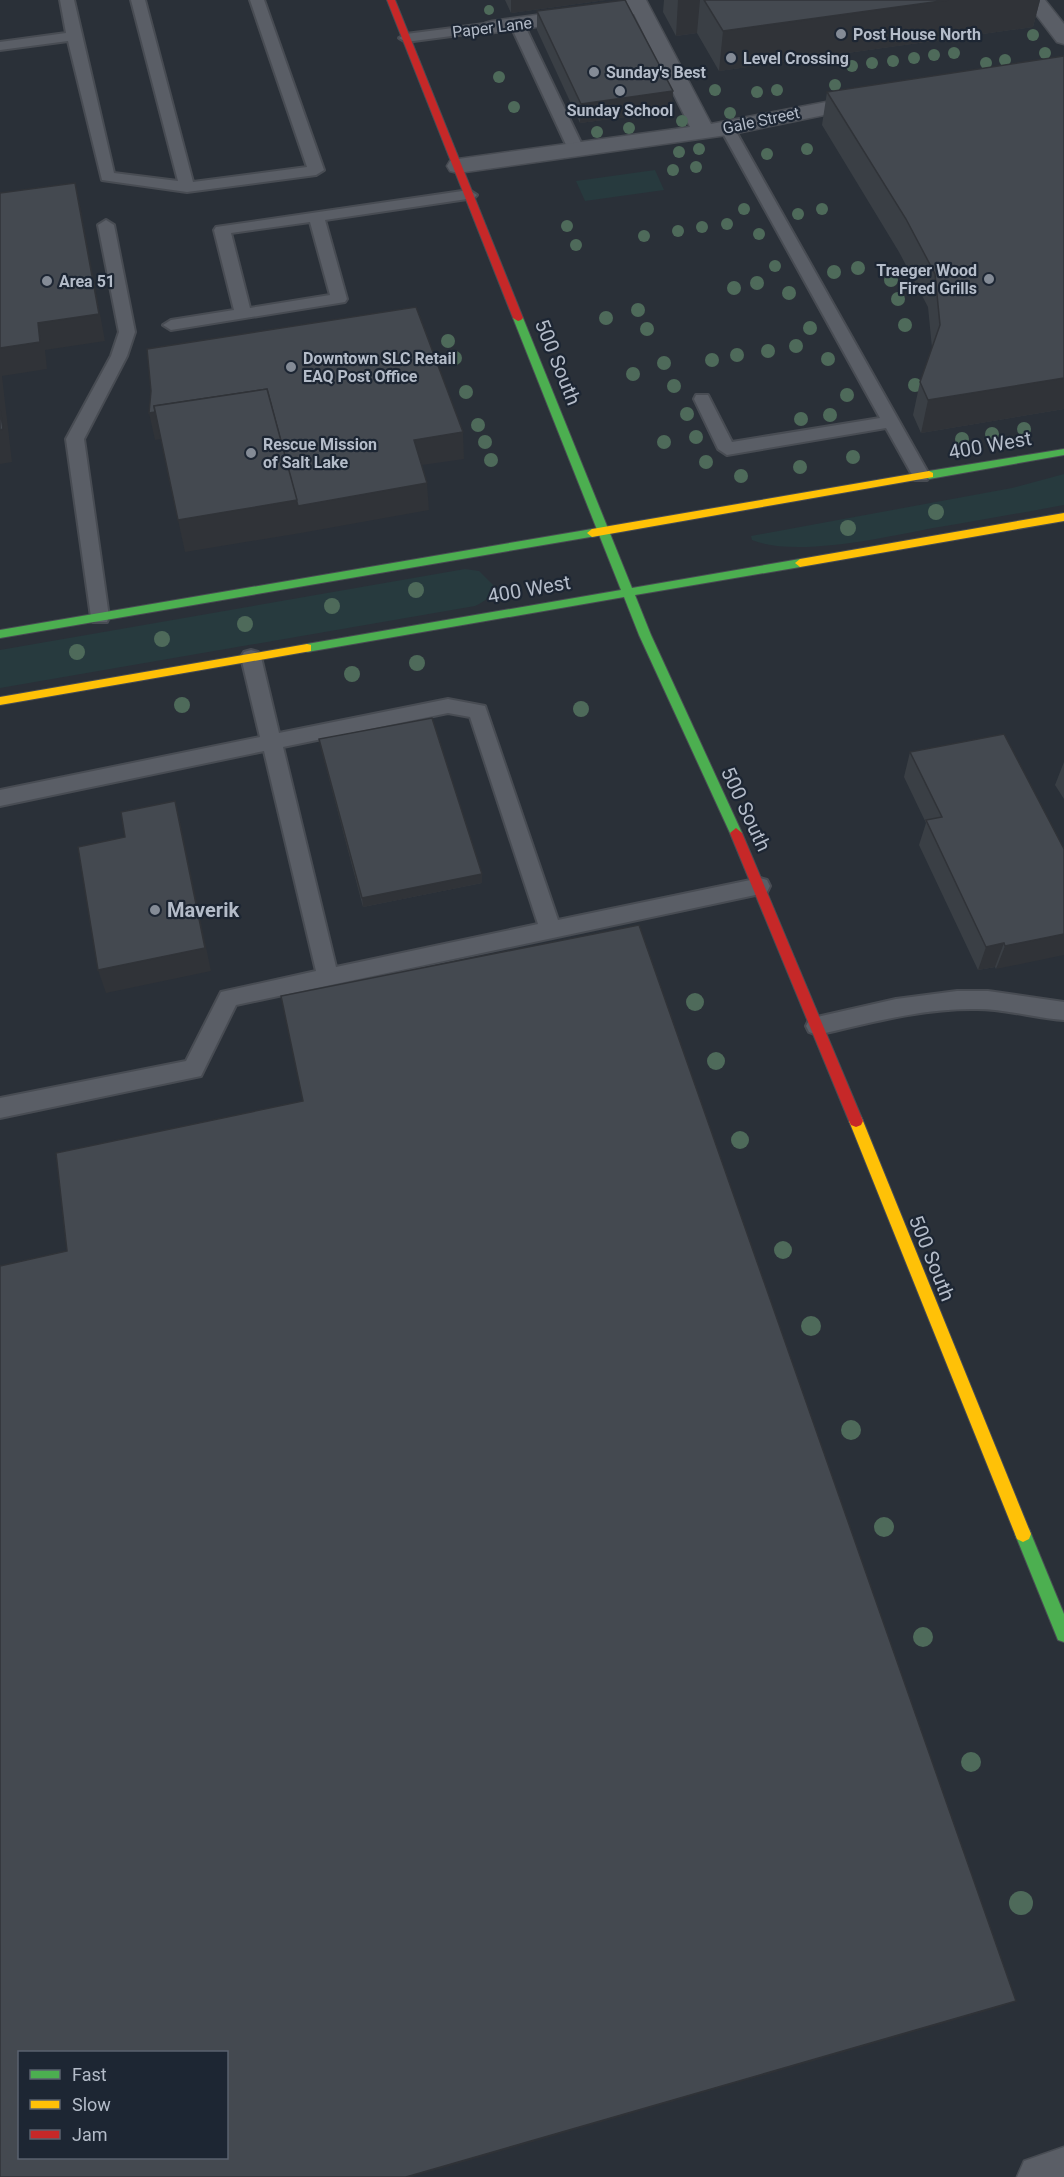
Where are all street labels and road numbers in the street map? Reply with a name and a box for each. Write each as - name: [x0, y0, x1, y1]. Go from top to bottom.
- street label: Paper Lane: [451, 13, 533, 42]
- street label: Gale Street: [721, 103, 801, 138]
- street label: 500 South: [530, 316, 586, 408]
- street label: 400 West: [947, 426, 1033, 464]
- street label: 400 West: [486, 570, 572, 608]
- street label: 500 South: [716, 763, 776, 855]
- street label: 500 South: [904, 1212, 960, 1304]

